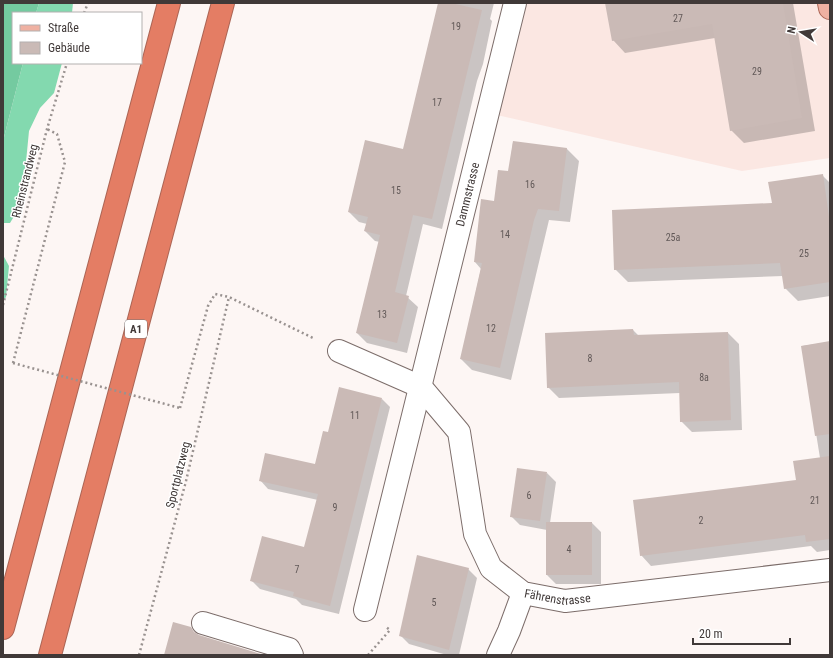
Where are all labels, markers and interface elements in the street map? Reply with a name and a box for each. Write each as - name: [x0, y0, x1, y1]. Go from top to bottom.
- legend: [12, 12, 142, 64]
- north arrow: [781, 12, 821, 52]
- house number: 27: [673, 13, 683, 24]
- text: Straße: [48, 21, 79, 35]
- house number: 19: [451, 21, 461, 32]
- text: N: [785, 25, 799, 35]
- text: Gebäude: [48, 41, 90, 55]
- house number: 29: [752, 66, 762, 77]
- house number: 17: [432, 97, 442, 108]
- street label: Rheinstrandweg: [9, 143, 41, 219]
- street label: Dammstrasse: [453, 161, 482, 228]
- house number: 16: [525, 179, 535, 190]
- house number: 15: [391, 185, 401, 196]
- house number: 14: [500, 229, 510, 240]
- house number: 25a: [666, 232, 681, 243]
- house number: 25: [799, 248, 809, 259]
- house number: 13: [377, 309, 387, 320]
- road number: A1: [125, 320, 147, 338]
- house number: 12: [486, 323, 496, 334]
- house number: 8: [588, 353, 593, 364]
- house number: 8a: [699, 372, 709, 383]
- house number: 11: [350, 410, 360, 421]
- street label: Sportplatzweg: [163, 440, 193, 510]
- house number: 6: [527, 490, 532, 501]
- house number: 21: [810, 495, 820, 506]
- house number: 9: [333, 502, 338, 513]
- house number: 2: [699, 515, 704, 526]
- house number: 4: [567, 544, 572, 555]
- house number: 7: [295, 564, 300, 575]
- street label: Fährenstrasse: [523, 586, 592, 608]
- house number: 5: [432, 597, 437, 608]
- scale bar: [693, 620, 790, 646]
- text: 20 m: [699, 627, 723, 641]

